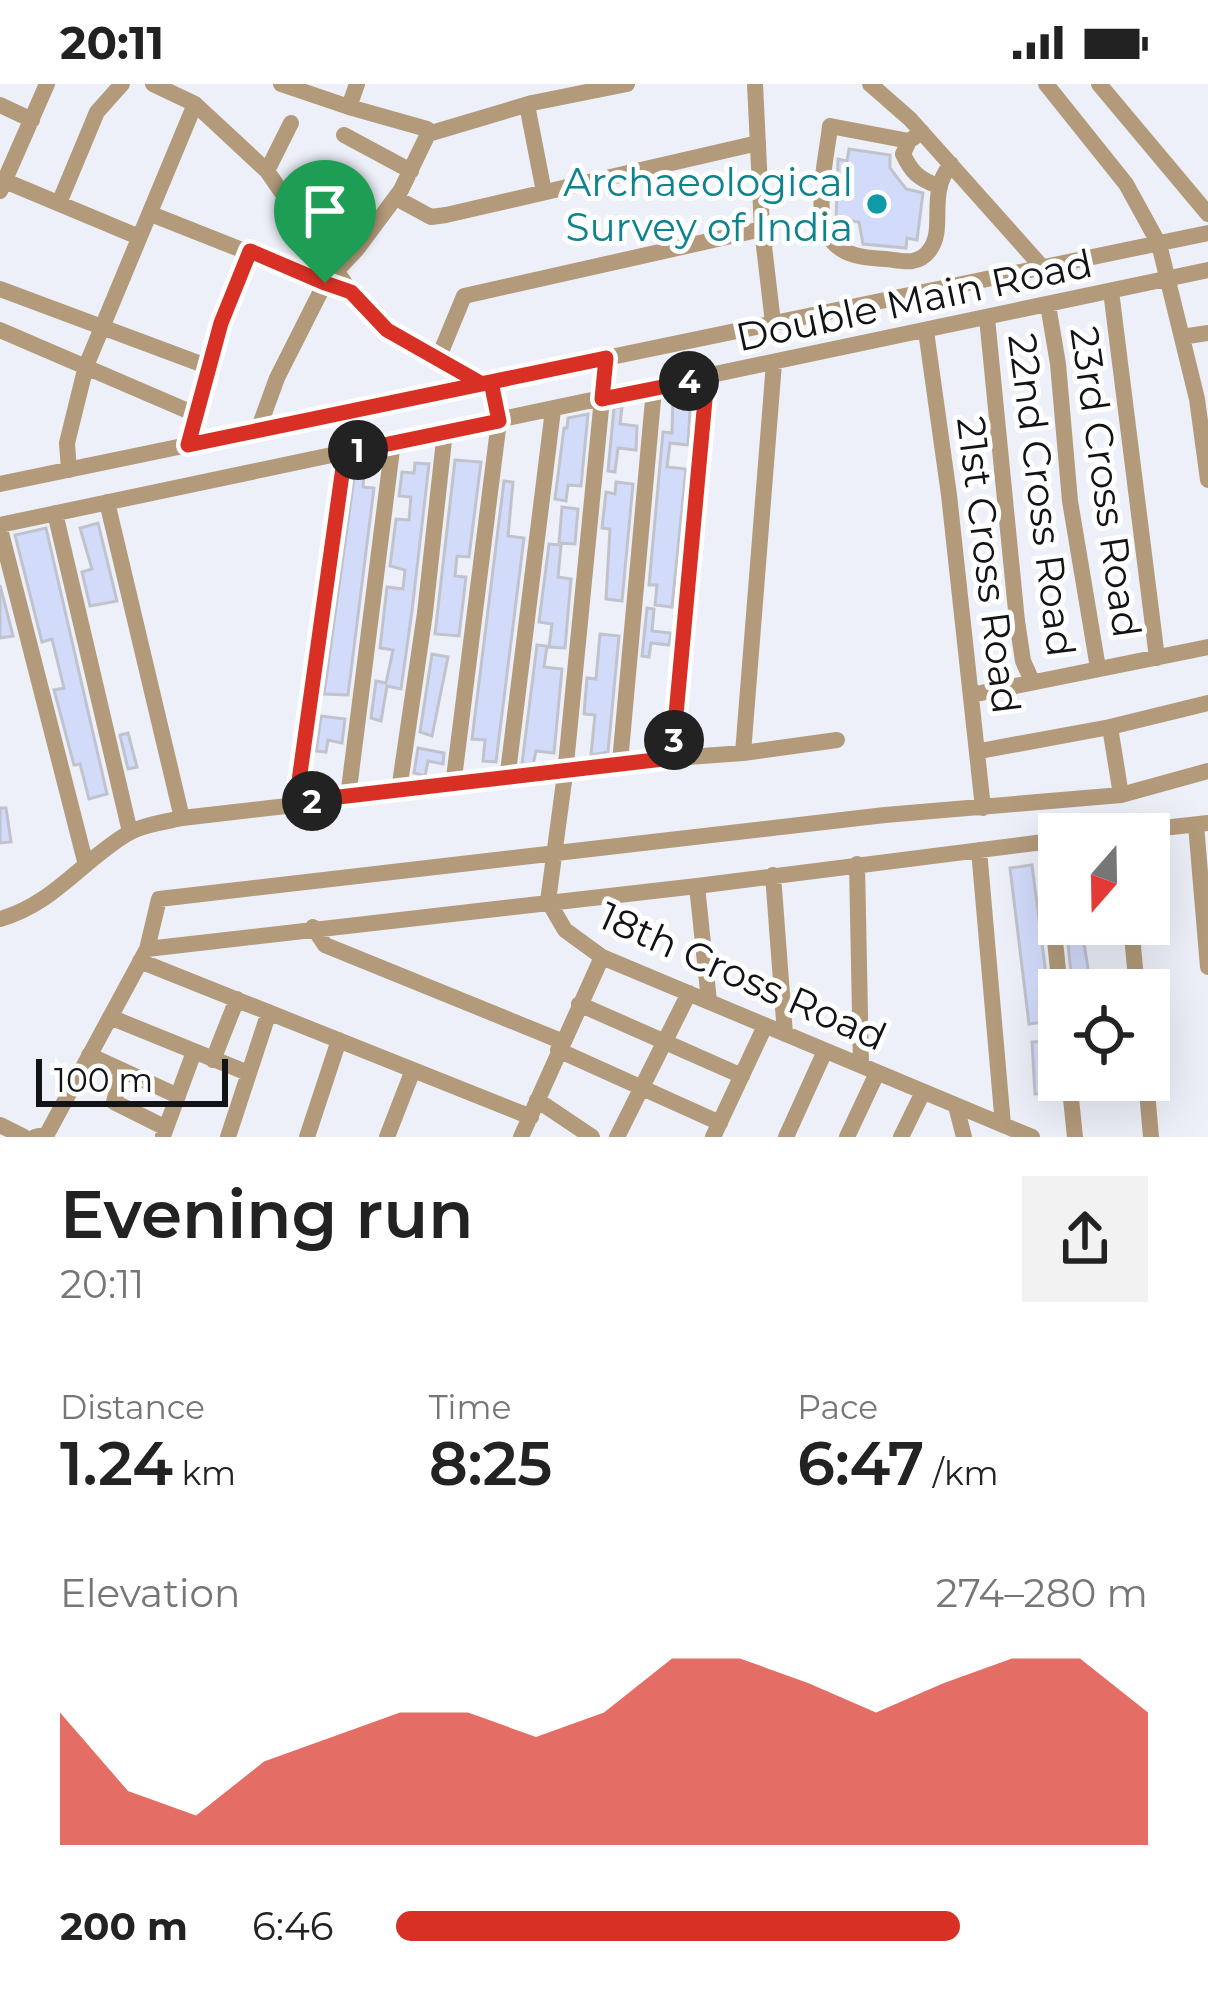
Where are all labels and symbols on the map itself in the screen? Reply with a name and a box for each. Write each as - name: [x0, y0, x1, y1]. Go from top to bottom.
- place label: Archaeological Survey of India: [563, 158, 853, 251]
- pin: [274, 160, 376, 283]
- marker: Archaeological Survey of India: [864, 191, 890, 217]
- street label: Double Main Road: [732, 239, 1096, 361]
- street label: 23rd Cross Road: [1060, 323, 1152, 641]
- street label: 22nd Cross Road: [998, 331, 1086, 659]
- pin: 4: [659, 351, 719, 411]
- street label: 21st Cross Road: [947, 414, 1031, 716]
- pin: 1: [328, 420, 388, 480]
- pin: 3: [644, 710, 704, 770]
- pin: 2: [282, 771, 342, 831]
- north arrow: [1038, 813, 1170, 945]
- street label: 18th Cross Road: [592, 891, 894, 1061]
- scale bar: [36, 1053, 228, 1106]

